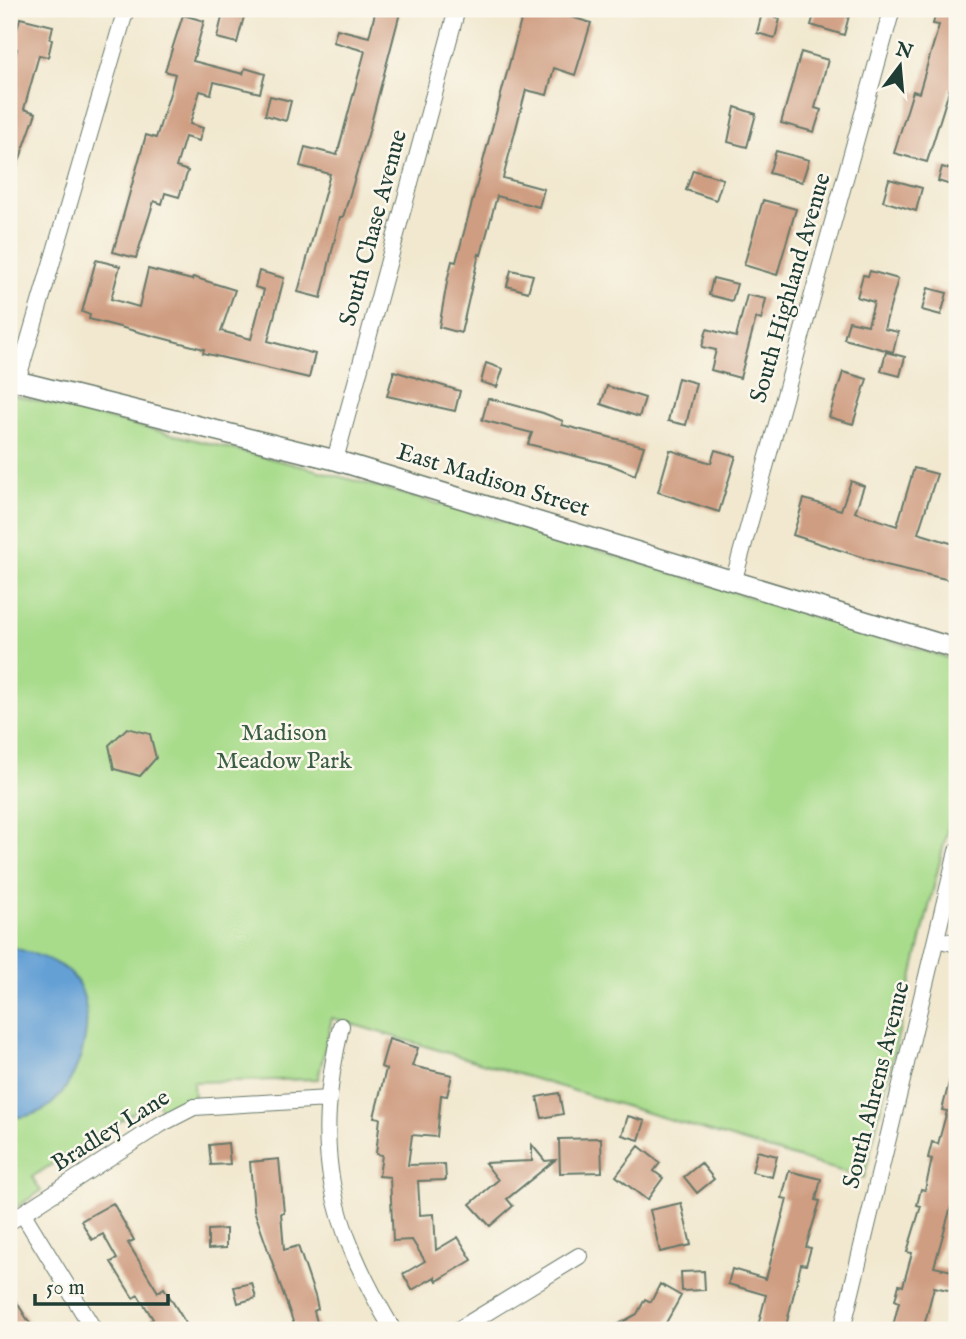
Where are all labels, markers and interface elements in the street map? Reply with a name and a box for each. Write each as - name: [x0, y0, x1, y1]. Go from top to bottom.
- north arrow: [864, 32, 934, 102]
- text: N: [892, 38, 916, 66]
- street label: South Chase Avenue: [333, 126, 415, 330]
- street label: South Highland Avenue: [743, 169, 839, 407]
- street label: East Madison Street: [393, 437, 593, 525]
- park label: Madison Meadow Park: [216, 718, 352, 777]
- street label: South Ahrens Avenue: [836, 978, 918, 1192]
- street label: Bradley Lane: [46, 1082, 176, 1180]
- scale bar: [35, 1262, 168, 1306]
- text: 50 m: [46, 1275, 85, 1302]

